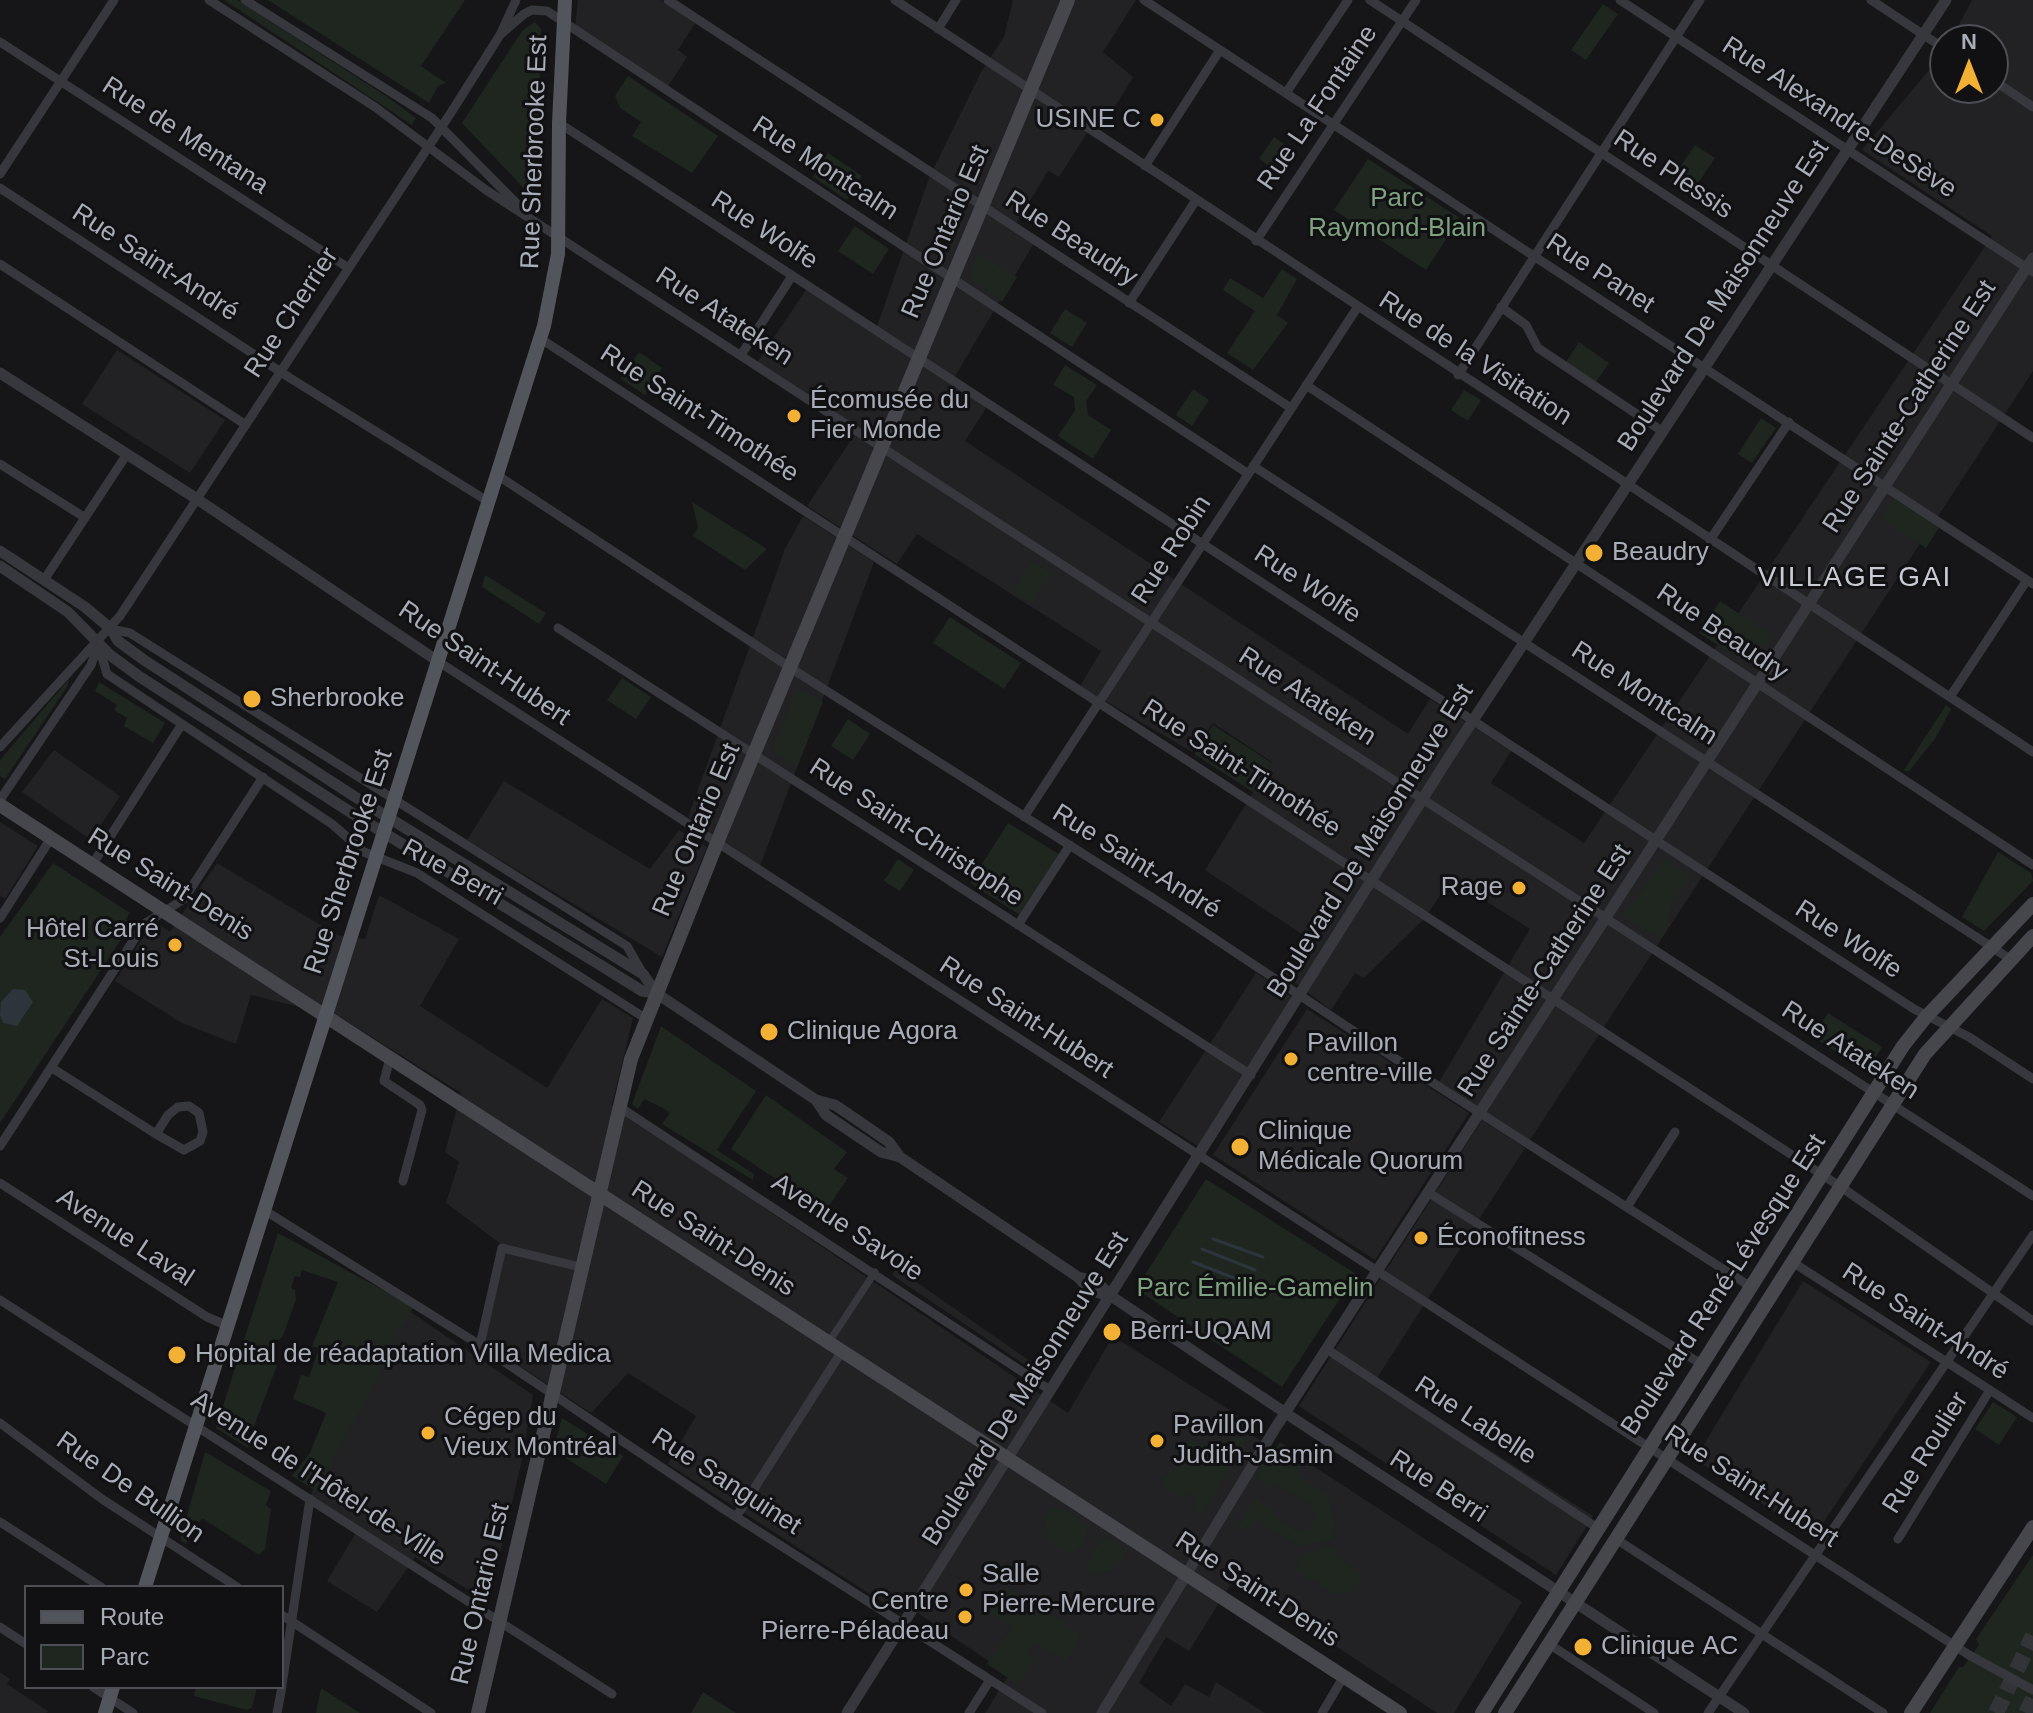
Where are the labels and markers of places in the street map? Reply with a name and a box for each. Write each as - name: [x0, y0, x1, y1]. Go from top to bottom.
- place label: USINE C: [1036, 104, 1141, 136]
- marker: USINE C: [1148, 111, 1166, 129]
- place label: Écomusée du Fier Monde: [810, 385, 969, 446]
- marker: Écomusée du Fier Monde: [785, 407, 803, 425]
- place label: Beaudry: [1612, 537, 1709, 569]
- marker: Beaudry: [1583, 542, 1605, 564]
- place label: Sherbrooke: [270, 683, 404, 715]
- marker: Sherbrooke: [241, 688, 263, 710]
- place label: Rage: [1441, 872, 1503, 904]
- marker: Rage: [1510, 879, 1528, 897]
- place label: Hôtel Carré St-Louis: [26, 914, 159, 976]
- marker: Hôtel Carré St-Louis: [166, 936, 184, 954]
- place label: Clinique Agora: [787, 1016, 958, 1048]
- marker: Clinique Agora: [758, 1021, 780, 1043]
- place label: Pavillon centre-ville: [1307, 1028, 1433, 1090]
- marker: Pavillon centre-ville: [1282, 1050, 1300, 1068]
- place label: Clinique Médicale Quorum: [1258, 1116, 1463, 1178]
- marker: Clinique Médicale Quorum: [1229, 1136, 1251, 1158]
- place label: Éconofitness: [1437, 1222, 1586, 1254]
- marker: Éconofitness: [1412, 1229, 1430, 1247]
- place label: Berri-UQAM: [1130, 1316, 1272, 1348]
- marker: Berri-UQAM: [1101, 1321, 1123, 1343]
- place label: Hopital de réadaptation Villa Medica: [195, 1339, 611, 1371]
- marker: Hopital de réadaptation Villa Medica: [166, 1344, 188, 1366]
- place label: Cégep du Vieux Montréal: [444, 1402, 617, 1464]
- place label: Pavillon Judith-Jasmin: [1173, 1410, 1333, 1472]
- marker: Cégep du Vieux Montréal: [419, 1424, 437, 1442]
- marker: Pavillon Judith-Jasmin: [1148, 1432, 1166, 1450]
- place label: Salle Pierre-Mercure: [982, 1559, 1155, 1620]
- marker: Salle Pierre-Mercure: [957, 1581, 975, 1599]
- place label: Centre Pierre-Péladeau: [761, 1586, 949, 1648]
- marker: Centre Pierre-Péladeau: [956, 1608, 974, 1626]
- place label: Clinique AC: [1601, 1631, 1738, 1663]
- marker: Clinique AC: [1572, 1636, 1594, 1658]

